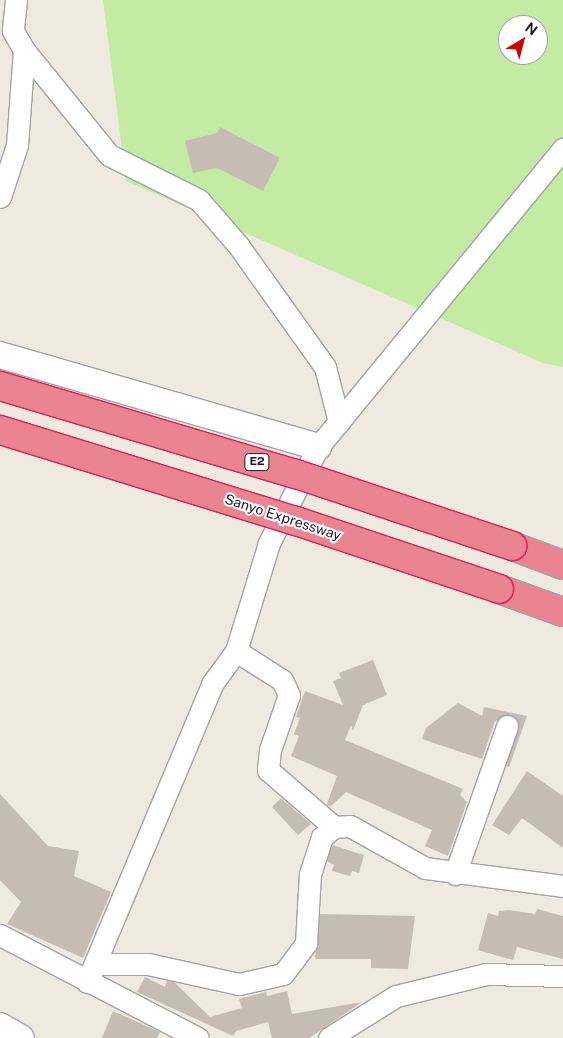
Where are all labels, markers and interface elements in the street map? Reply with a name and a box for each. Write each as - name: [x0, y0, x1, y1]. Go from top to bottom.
- north arrow: [498, 15, 548, 65]
- text: N: [522, 19, 541, 38]
- road number: E2: [243, 452, 271, 472]
- street label: Sanyo Expressway: [223, 490, 343, 544]

